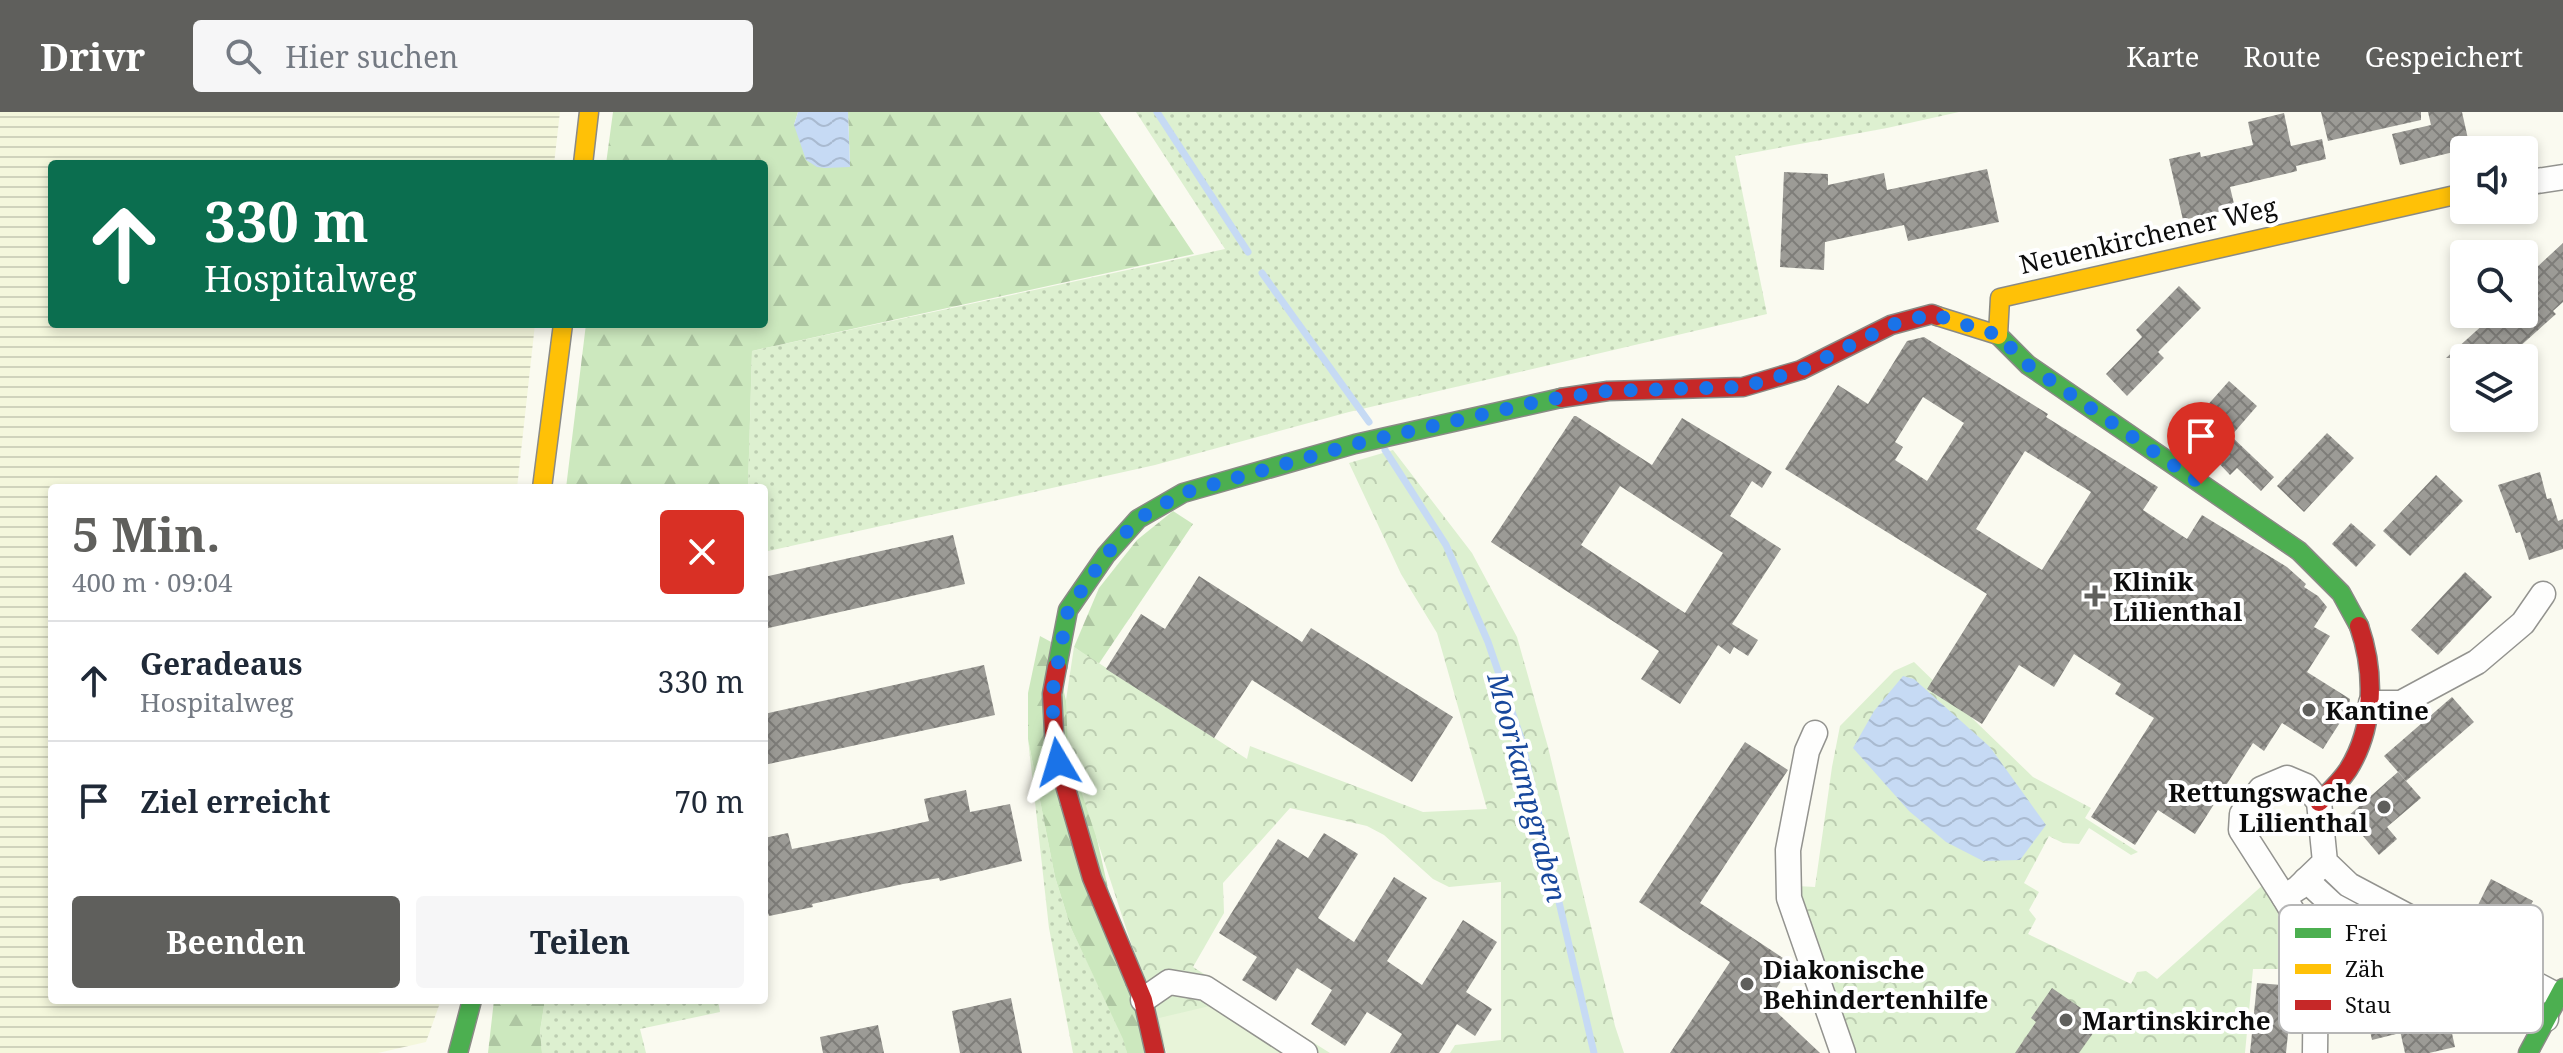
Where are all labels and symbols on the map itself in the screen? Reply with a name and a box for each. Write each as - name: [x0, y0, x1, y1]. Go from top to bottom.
- street label: Neuenkirchener Weg: [2016, 188, 2280, 282]
- pin: [2167, 402, 2235, 484]
- place label: Klinik Lilienthal: [2113, 563, 2242, 629]
- marker: Klinik Lilienthal: [2084, 585, 2106, 607]
- water label: Moorkampgraben: [1479, 667, 1577, 906]
- place label: Kantine: [2325, 692, 2429, 728]
- marker: Kantine: [2300, 701, 2318, 719]
- position arrow: [1016, 720, 1100, 804]
- place label: Rettungswache Lilienthal: [2168, 774, 2368, 840]
- marker: Rettungswache Lilienthal: [2375, 798, 2393, 816]
- legend: [2279, 905, 2543, 1033]
- text: Frei: [2345, 917, 2387, 947]
- place label: Diakonische Behindertenhilfe: [1763, 951, 1988, 1017]
- text: Zäh: [2345, 953, 2384, 983]
- marker: Diakonische Behindertenhilfe: [1738, 975, 1756, 993]
- text: Stau: [2345, 989, 2391, 1019]
- place label: Martinskirche: [2082, 1002, 2271, 1038]
- marker: Martinskirche: [2057, 1011, 2075, 1029]

